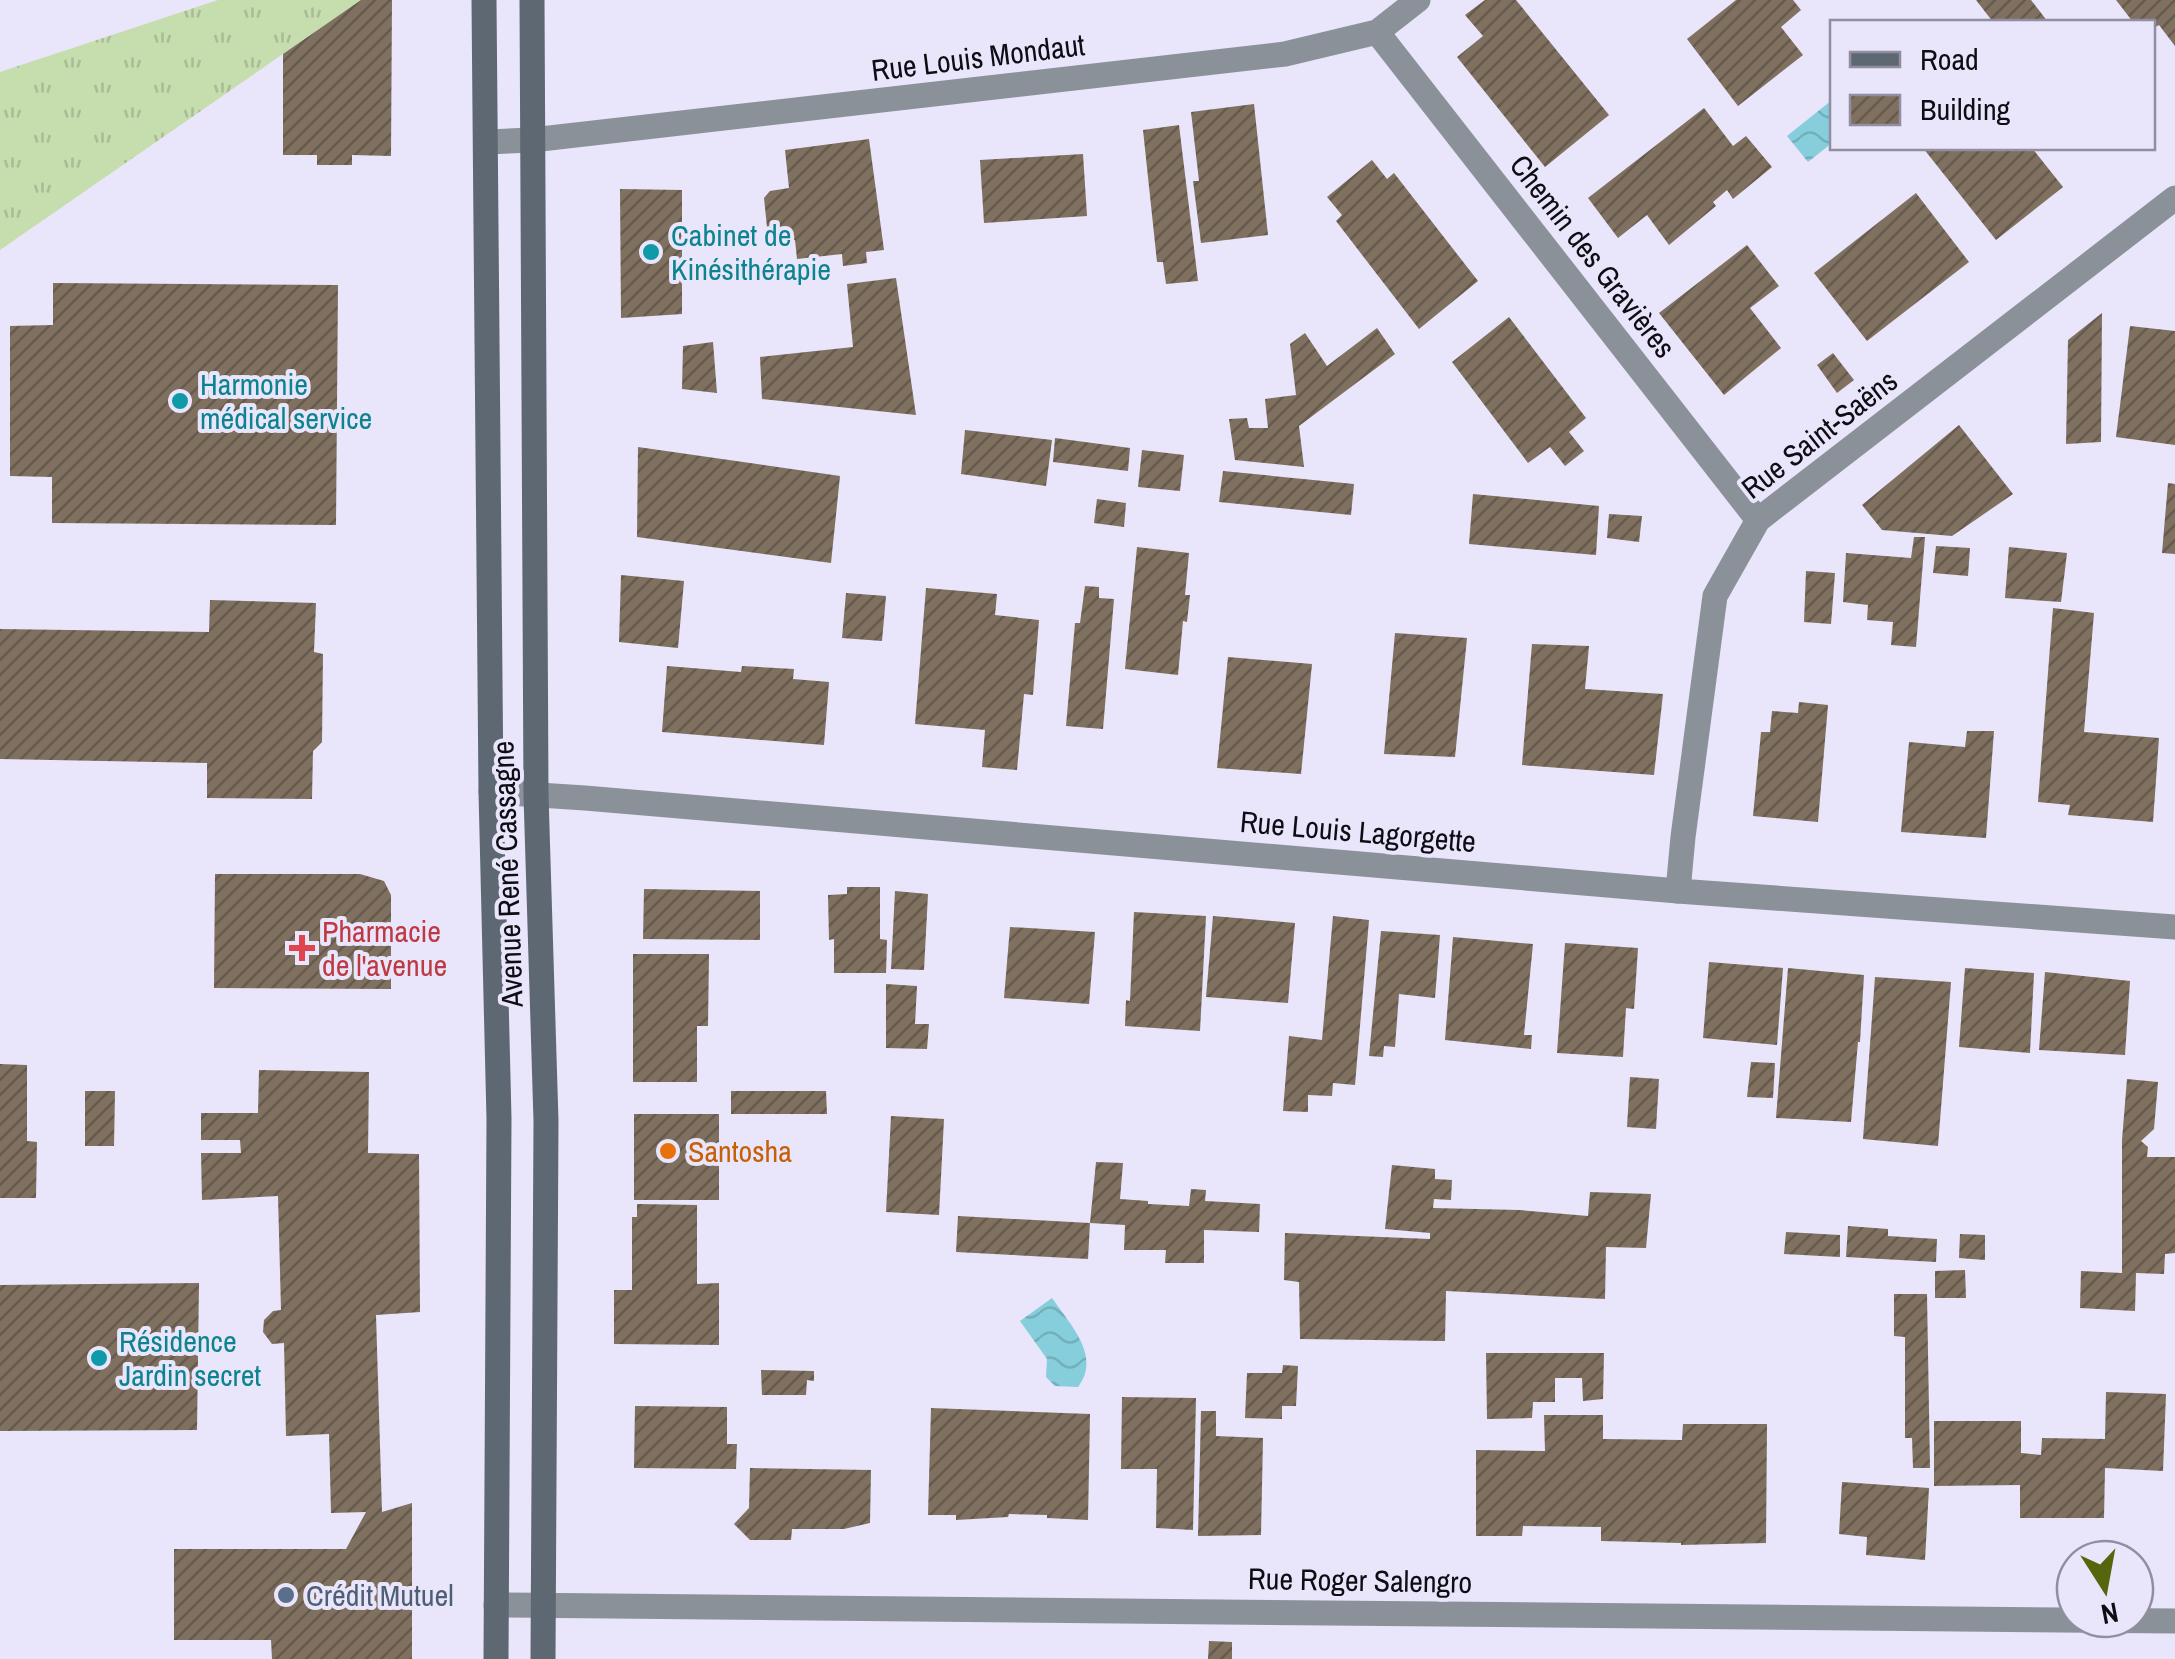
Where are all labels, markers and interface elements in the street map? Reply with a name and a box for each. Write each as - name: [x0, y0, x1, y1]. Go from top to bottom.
- legend: [1830, 20, 2155, 150]
- street label: Rue Louis Mondaut: [869, 24, 1087, 90]
- text: Road: [1920, 39, 1979, 79]
- text: Building: [1920, 89, 2011, 129]
- street label: Chemin des Gravières: [1501, 146, 1685, 366]
- place label: Cabinet de Kinésithérapie: [671, 215, 831, 289]
- marker: Cabinet de Kinésithérapie: [640, 241, 662, 263]
- street label: Rue Saint-Saëns: [1733, 361, 1905, 507]
- place label: Harmonie médical service: [200, 364, 372, 438]
- marker: Harmonie médical service: [169, 390, 191, 412]
- street label: Avenue René Cassagne: [482, 740, 532, 1009]
- street label: Rue Louis Lagorgette: [1238, 801, 1478, 861]
- place label: Pharmacie de l'avenue: [322, 911, 447, 985]
- marker: Pharmacie de l'avenue: [291, 937, 313, 959]
- place label: Santosha: [688, 1131, 792, 1171]
- marker: Santosha: [657, 1140, 679, 1162]
- place label: Résidence Jardin secret: [119, 1321, 261, 1395]
- marker: Résidence Jardin secret: [88, 1347, 110, 1369]
- north arrow: [2055, 1539, 2155, 1639]
- street label: Rue Roger Salengro: [1248, 1558, 1472, 1602]
- place label: Crédit Mutuel: [306, 1575, 454, 1615]
- marker: Crédit Mutuel: [275, 1584, 297, 1606]
- text: N: [2098, 1593, 2122, 1634]

